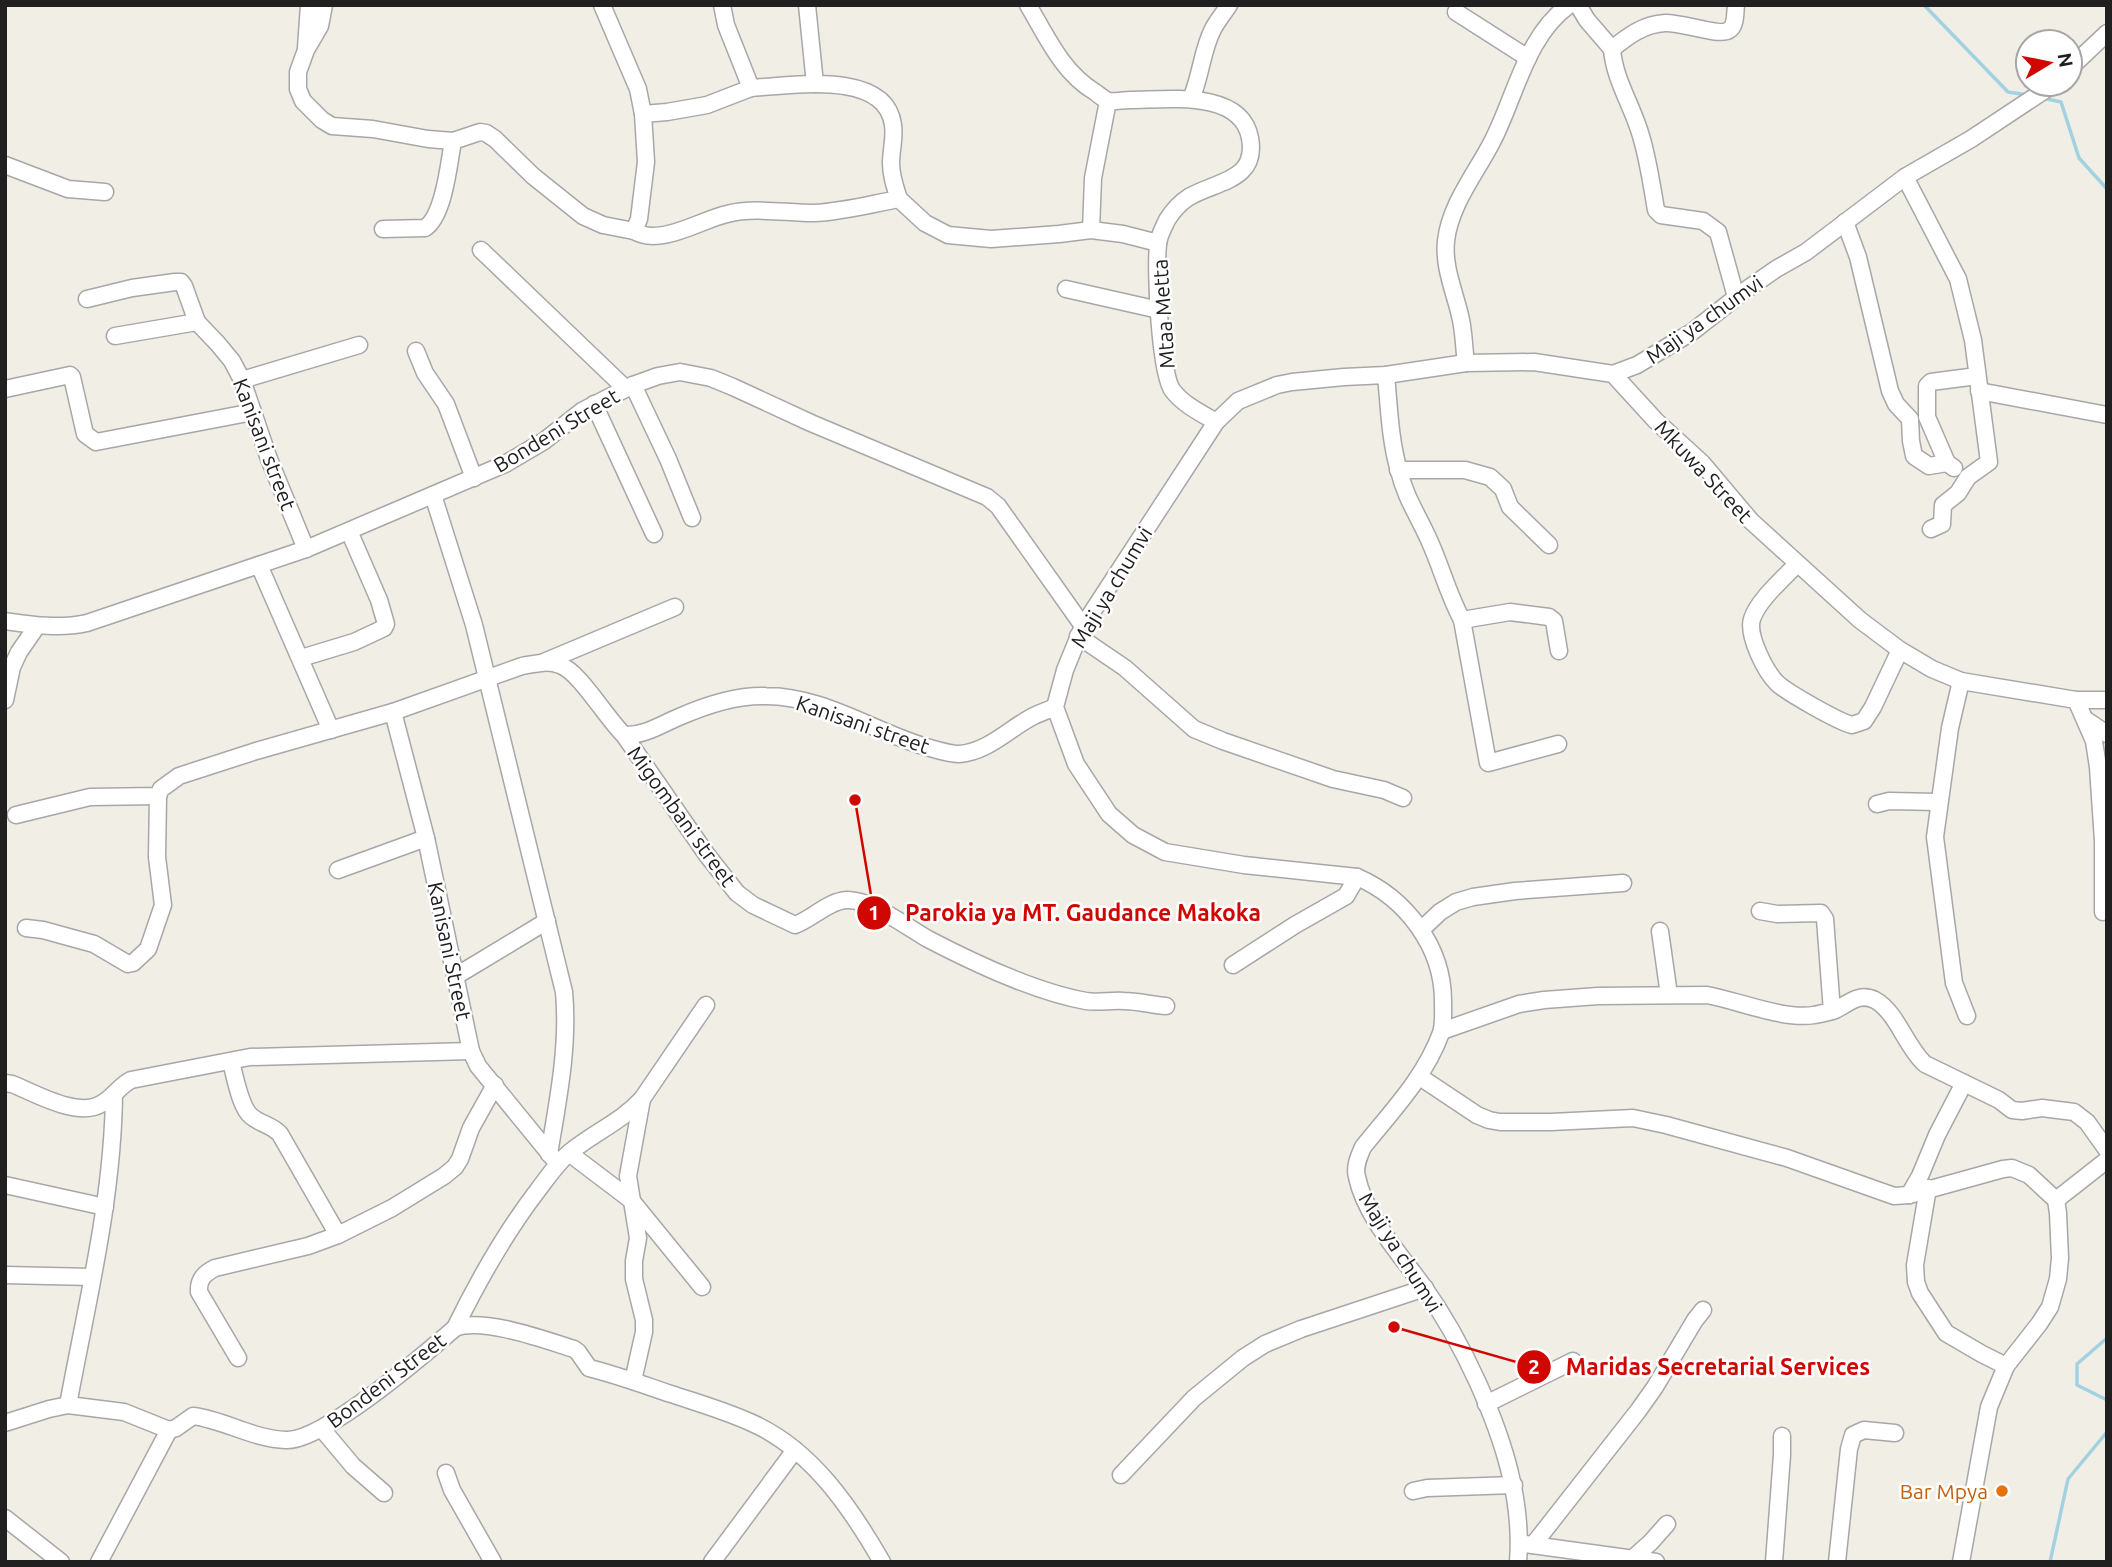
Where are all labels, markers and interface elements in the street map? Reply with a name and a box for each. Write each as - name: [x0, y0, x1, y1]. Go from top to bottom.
- north arrow: [2014, 28, 2084, 98]
- text: N: [2054, 51, 2078, 69]
- street label: Mtaa Metta: [1147, 258, 1179, 370]
- street label: Maji ya chumvi: [1641, 270, 1767, 368]
- street label: Kanisani street: [229, 375, 301, 513]
- street label: Bondeni Street: [489, 383, 623, 477]
- street label: Mkuwa Street: [1650, 415, 1758, 527]
- street label: Maji ya chumvi: [1065, 522, 1157, 652]
- street label: Kanisani street: [793, 690, 933, 758]
- street label: Migombani street: [623, 741, 741, 891]
- street label: Kanisani Street: [424, 879, 476, 1023]
- callout: Parokia ya MT. Gaudance Makoka: [856, 891, 1275, 935]
- text: 1: [868, 900, 880, 924]
- text: Parokia ya MT. Gaudance Makoka: [905, 900, 1261, 925]
- street label: Maji ya chumvi: [1355, 1188, 1447, 1316]
- street label: Bondeni Street: [322, 1328, 450, 1432]
- callout: Maridas Secretarial Services: [1517, 1345, 1884, 1389]
- text: 2: [1528, 1354, 1540, 1378]
- text: Maridas Secretarial Services: [1566, 1354, 1870, 1379]
- place label: Bar Mpya: [1900, 1479, 1988, 1503]
- marker: Bar Mpya: [1994, 1483, 2010, 1499]

